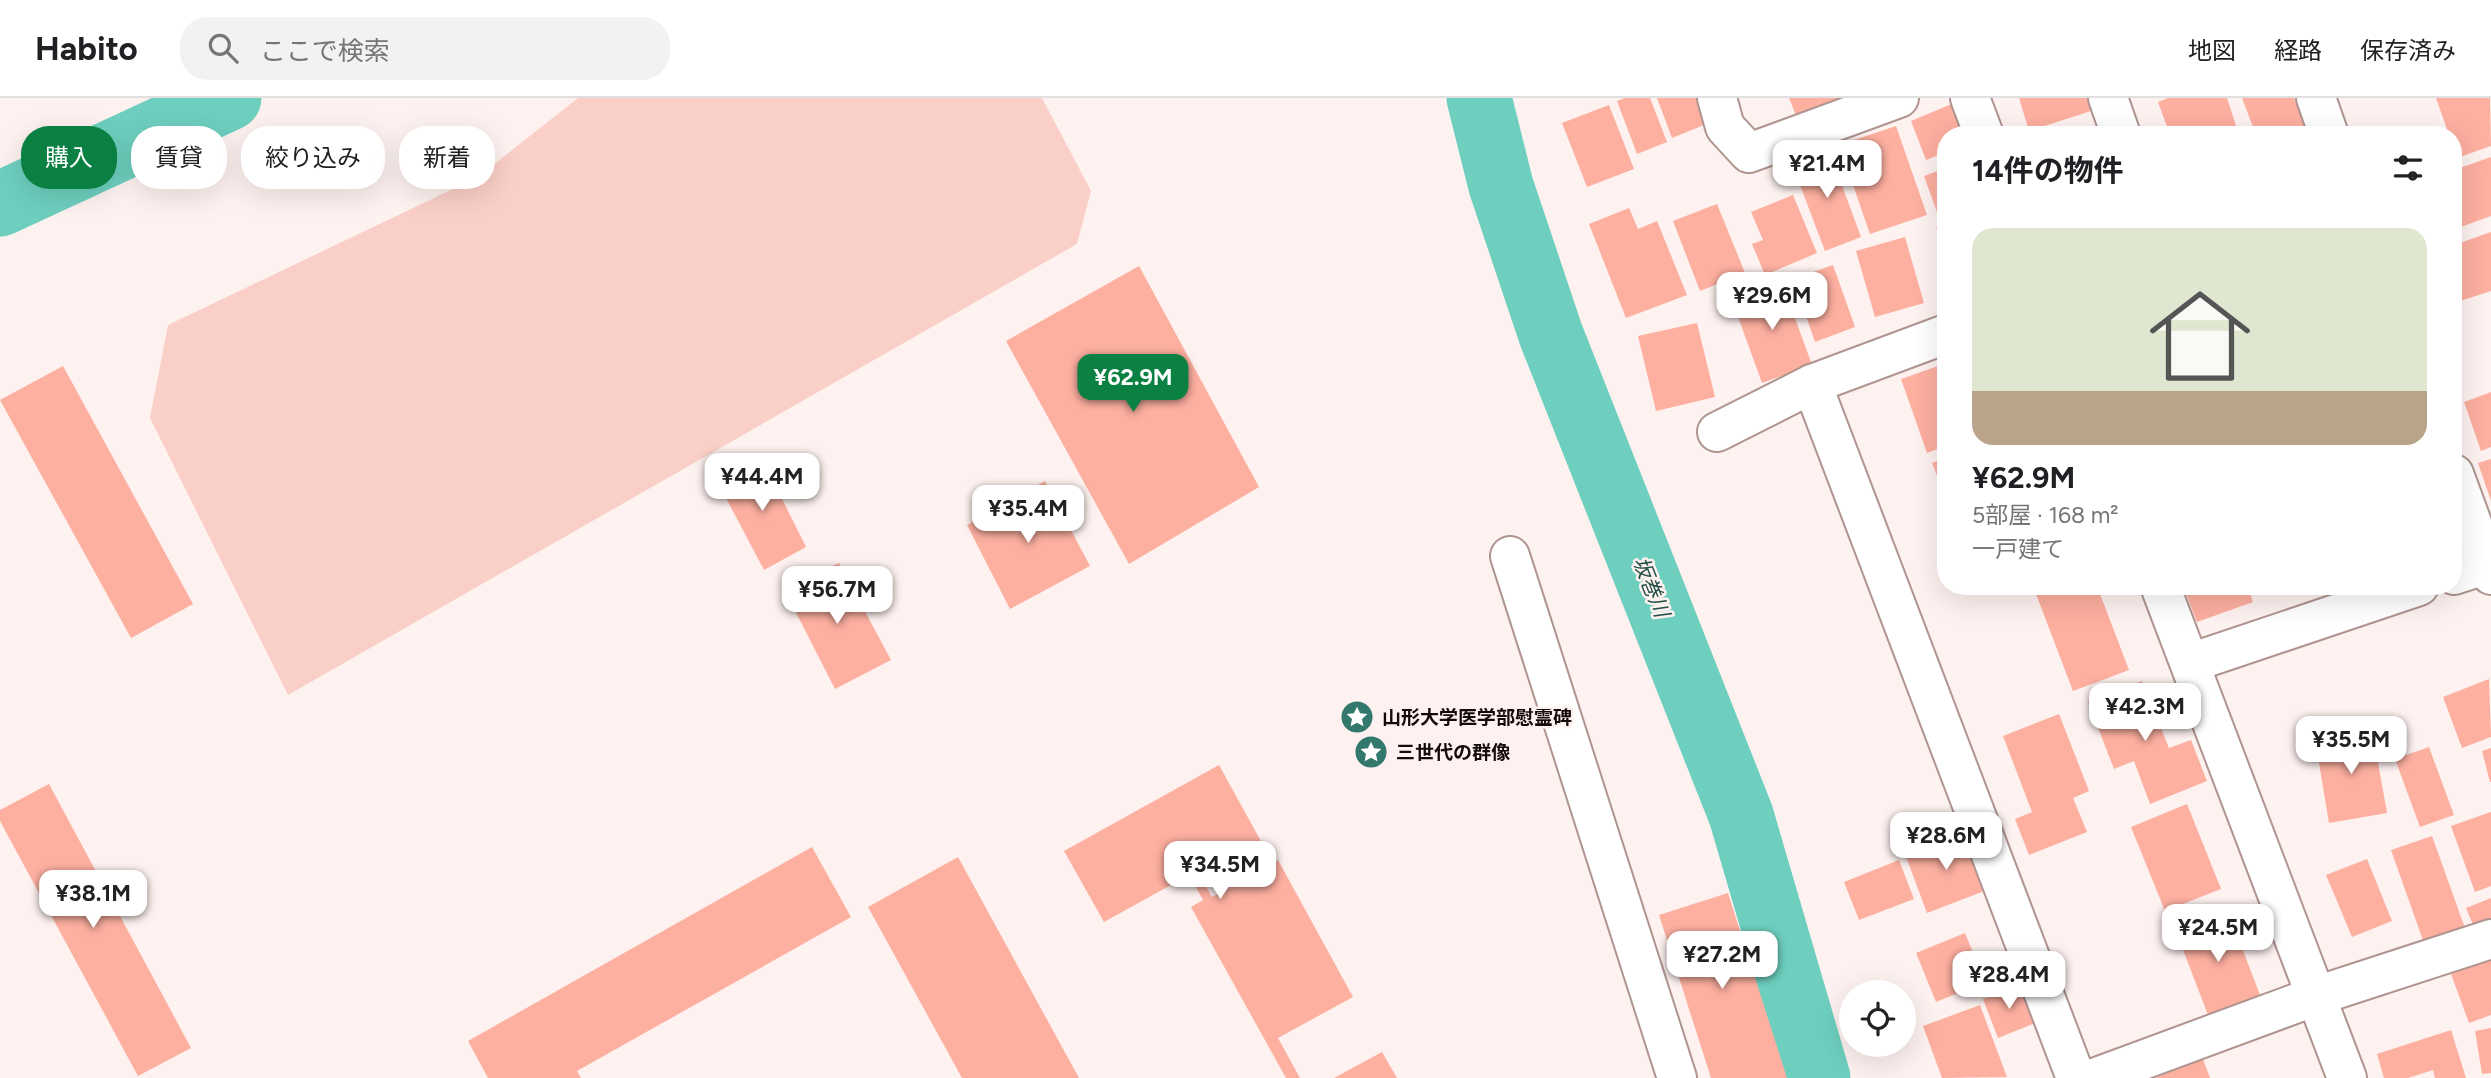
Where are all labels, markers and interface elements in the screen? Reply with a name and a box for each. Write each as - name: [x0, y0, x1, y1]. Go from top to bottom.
- search box: [180, 17, 670, 80]
- text: Habito: [35, 29, 138, 68]
- icon: search: [204, 29, 242, 67]
- text: ここで検索: [260, 35, 390, 67]
- text: 地図: [2188, 36, 2236, 65]
- text: 経路: [2274, 36, 2322, 65]
- text: 保存済み: [2360, 36, 2456, 65]
- chip: 購入: [21, 126, 117, 189]
- chip: 賃貸: [131, 126, 227, 189]
- chip: 絞り込み: [241, 126, 385, 189]
- chip: 新着: [399, 126, 495, 189]
- pin: ¥21.4M: [1770, 140, 1884, 200]
- text: ¥21.4M: [1789, 149, 1865, 177]
- icon: filters: [2389, 149, 2427, 187]
- text: 14件の物件: [1972, 152, 2124, 189]
- pin: ¥29.6M: [1715, 272, 1829, 332]
- icon: home: [2137, 273, 2263, 399]
- text: ¥29.6M: [1732, 281, 1812, 309]
- pin: ¥62.9M: [1076, 354, 1190, 414]
- text: ¥62.9M: [1093, 363, 1173, 391]
- pin: ¥44.4M: [705, 454, 819, 513]
- text: ¥62.9M: [1972, 459, 2075, 496]
- text: ¥44.4M: [721, 462, 803, 490]
- pin: ¥35.4M: [971, 486, 1085, 545]
- text: ¥35.4M: [988, 494, 1068, 522]
- text: 5部屋 · 168 m²: [1972, 501, 2119, 529]
- text: 一戸建て: [1972, 535, 2064, 563]
- water label: 坂巻川: [1628, 553, 1676, 623]
- pin: ¥56.7M: [780, 566, 894, 626]
- text: ¥56.7M: [798, 575, 876, 603]
- pin: ¥42.3M: [2088, 684, 2202, 743]
- text: ¥42.3M: [2105, 692, 2185, 720]
- place icon: 山形大学医学部慰霊碑: [1338, 698, 1376, 736]
- place label: 山形大学医学部慰霊碑: [1382, 706, 1572, 729]
- pin: ¥35.5M: [2294, 716, 2408, 776]
- text: ¥35.5M: [2312, 725, 2390, 753]
- place icon: 三世代の群像: [1352, 733, 1390, 771]
- place label: 三世代の群像: [1396, 741, 1510, 764]
- pin: ¥28.6M: [1889, 812, 2003, 872]
- text: ¥28.6M: [1906, 821, 1986, 849]
- pin: ¥34.5M: [1163, 842, 1277, 901]
- text: ¥34.5M: [1180, 850, 1260, 878]
- pin: ¥38.1M: [36, 870, 150, 930]
- text: ¥38.1M: [55, 879, 131, 907]
- pin: ¥24.5M: [2161, 904, 2275, 964]
- text: ¥24.5M: [2178, 913, 2258, 941]
- pin: ¥27.2M: [1665, 932, 1779, 991]
- text: ¥27.2M: [1683, 940, 1761, 968]
- pin: ¥28.4M: [1952, 951, 2066, 1011]
- text: ¥28.4M: [1968, 960, 2050, 988]
- map controls: [1839, 980, 1916, 1057]
- button: locate: [1839, 980, 1916, 1057]

